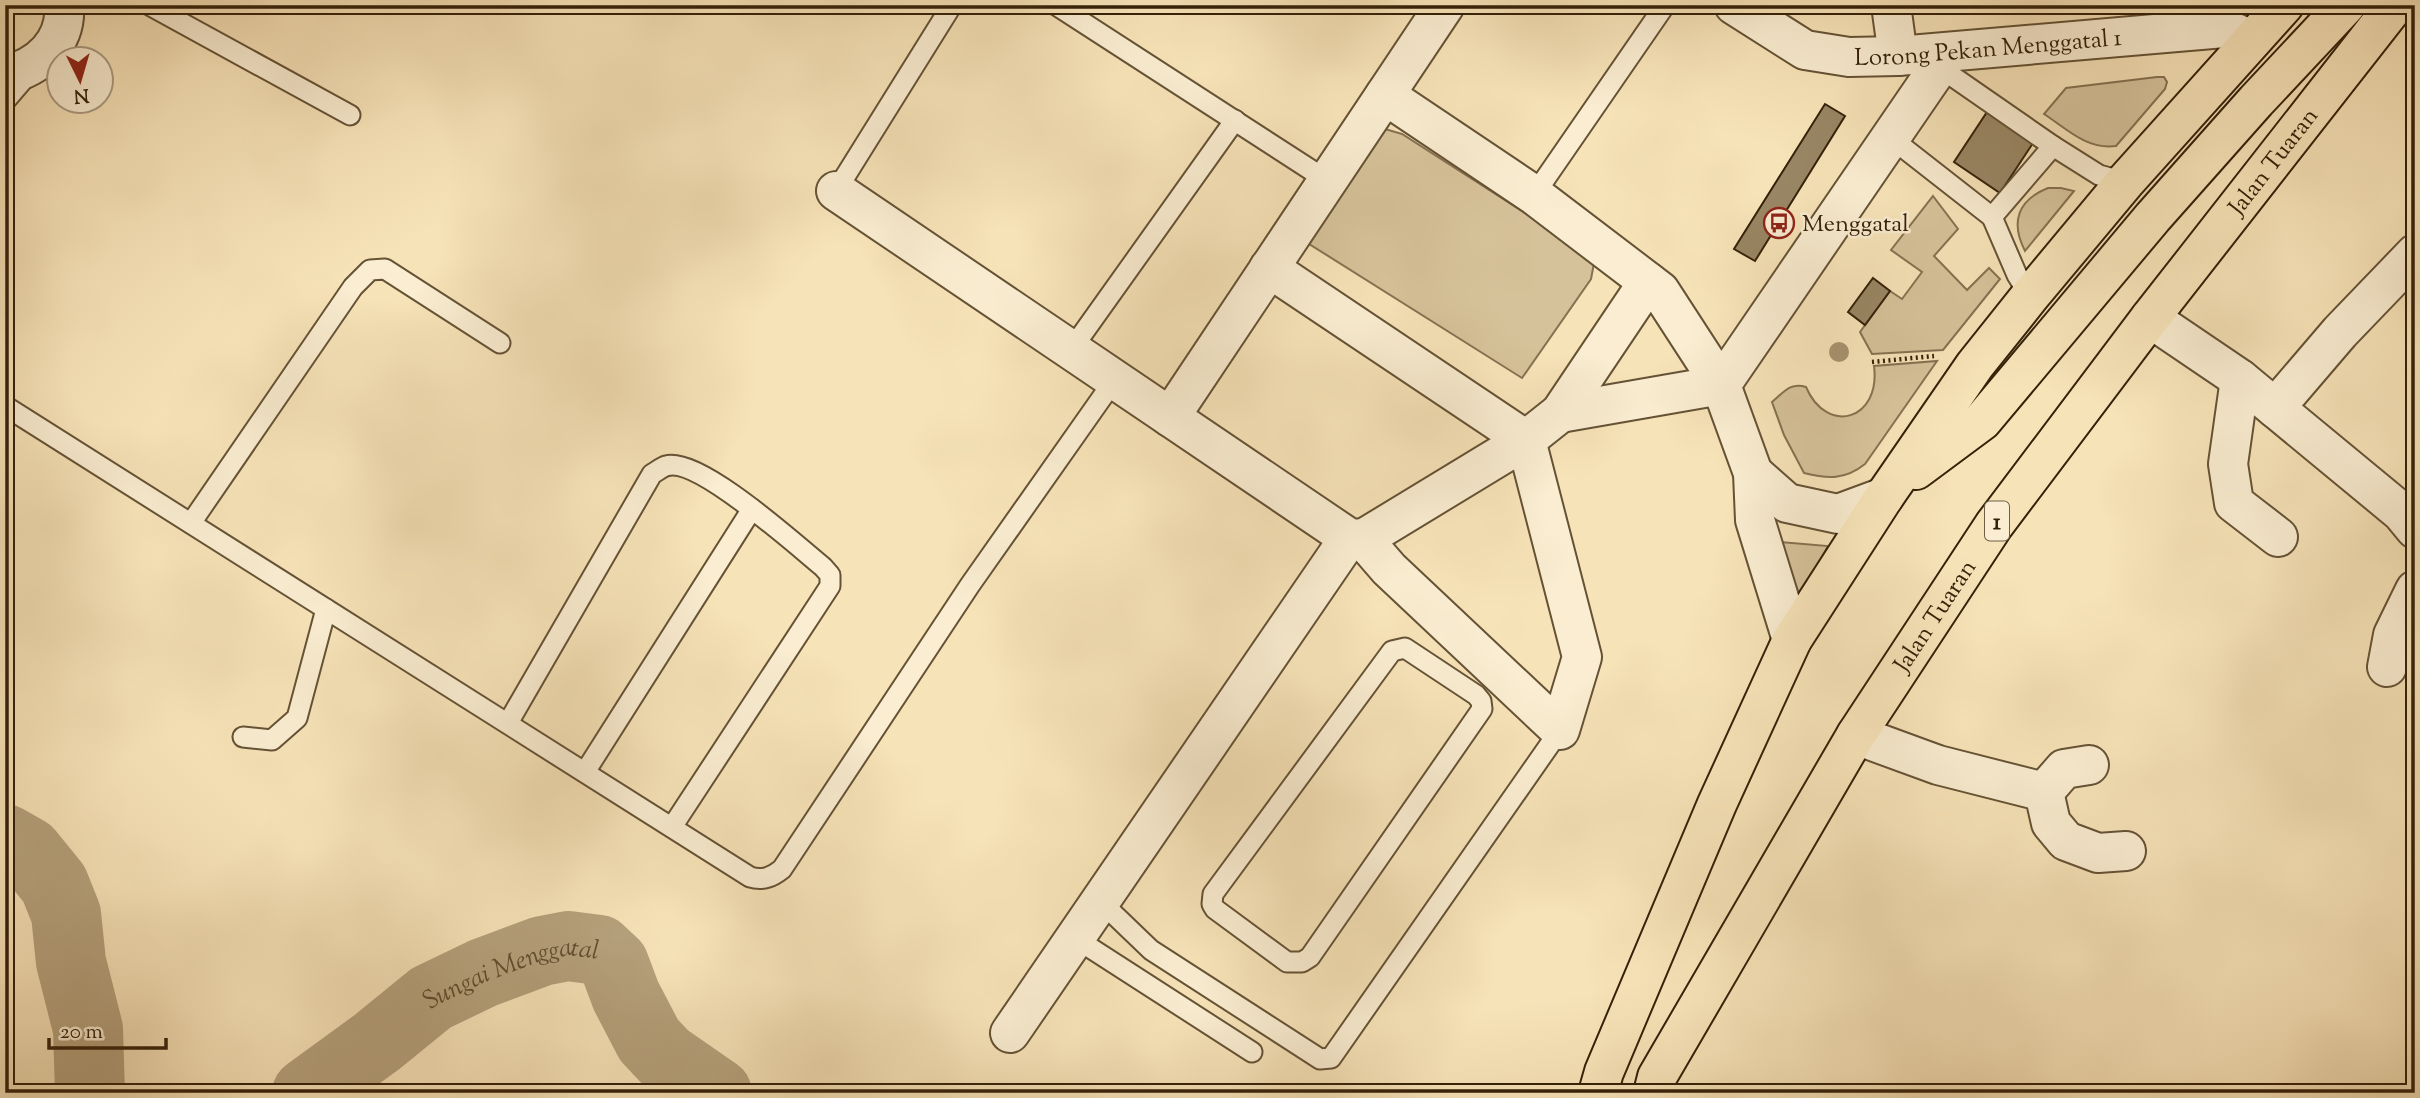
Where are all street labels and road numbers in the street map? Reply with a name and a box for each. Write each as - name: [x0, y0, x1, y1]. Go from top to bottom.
- street label: Lorong Pekan Menggatal 1: [1854, 22, 2123, 76]
- street label: Jalan Tuaran: [2220, 101, 2328, 225]
- road number: 1: [1985, 502, 2009, 540]
- street label: Jalan Tuaran: [1885, 554, 1986, 682]

